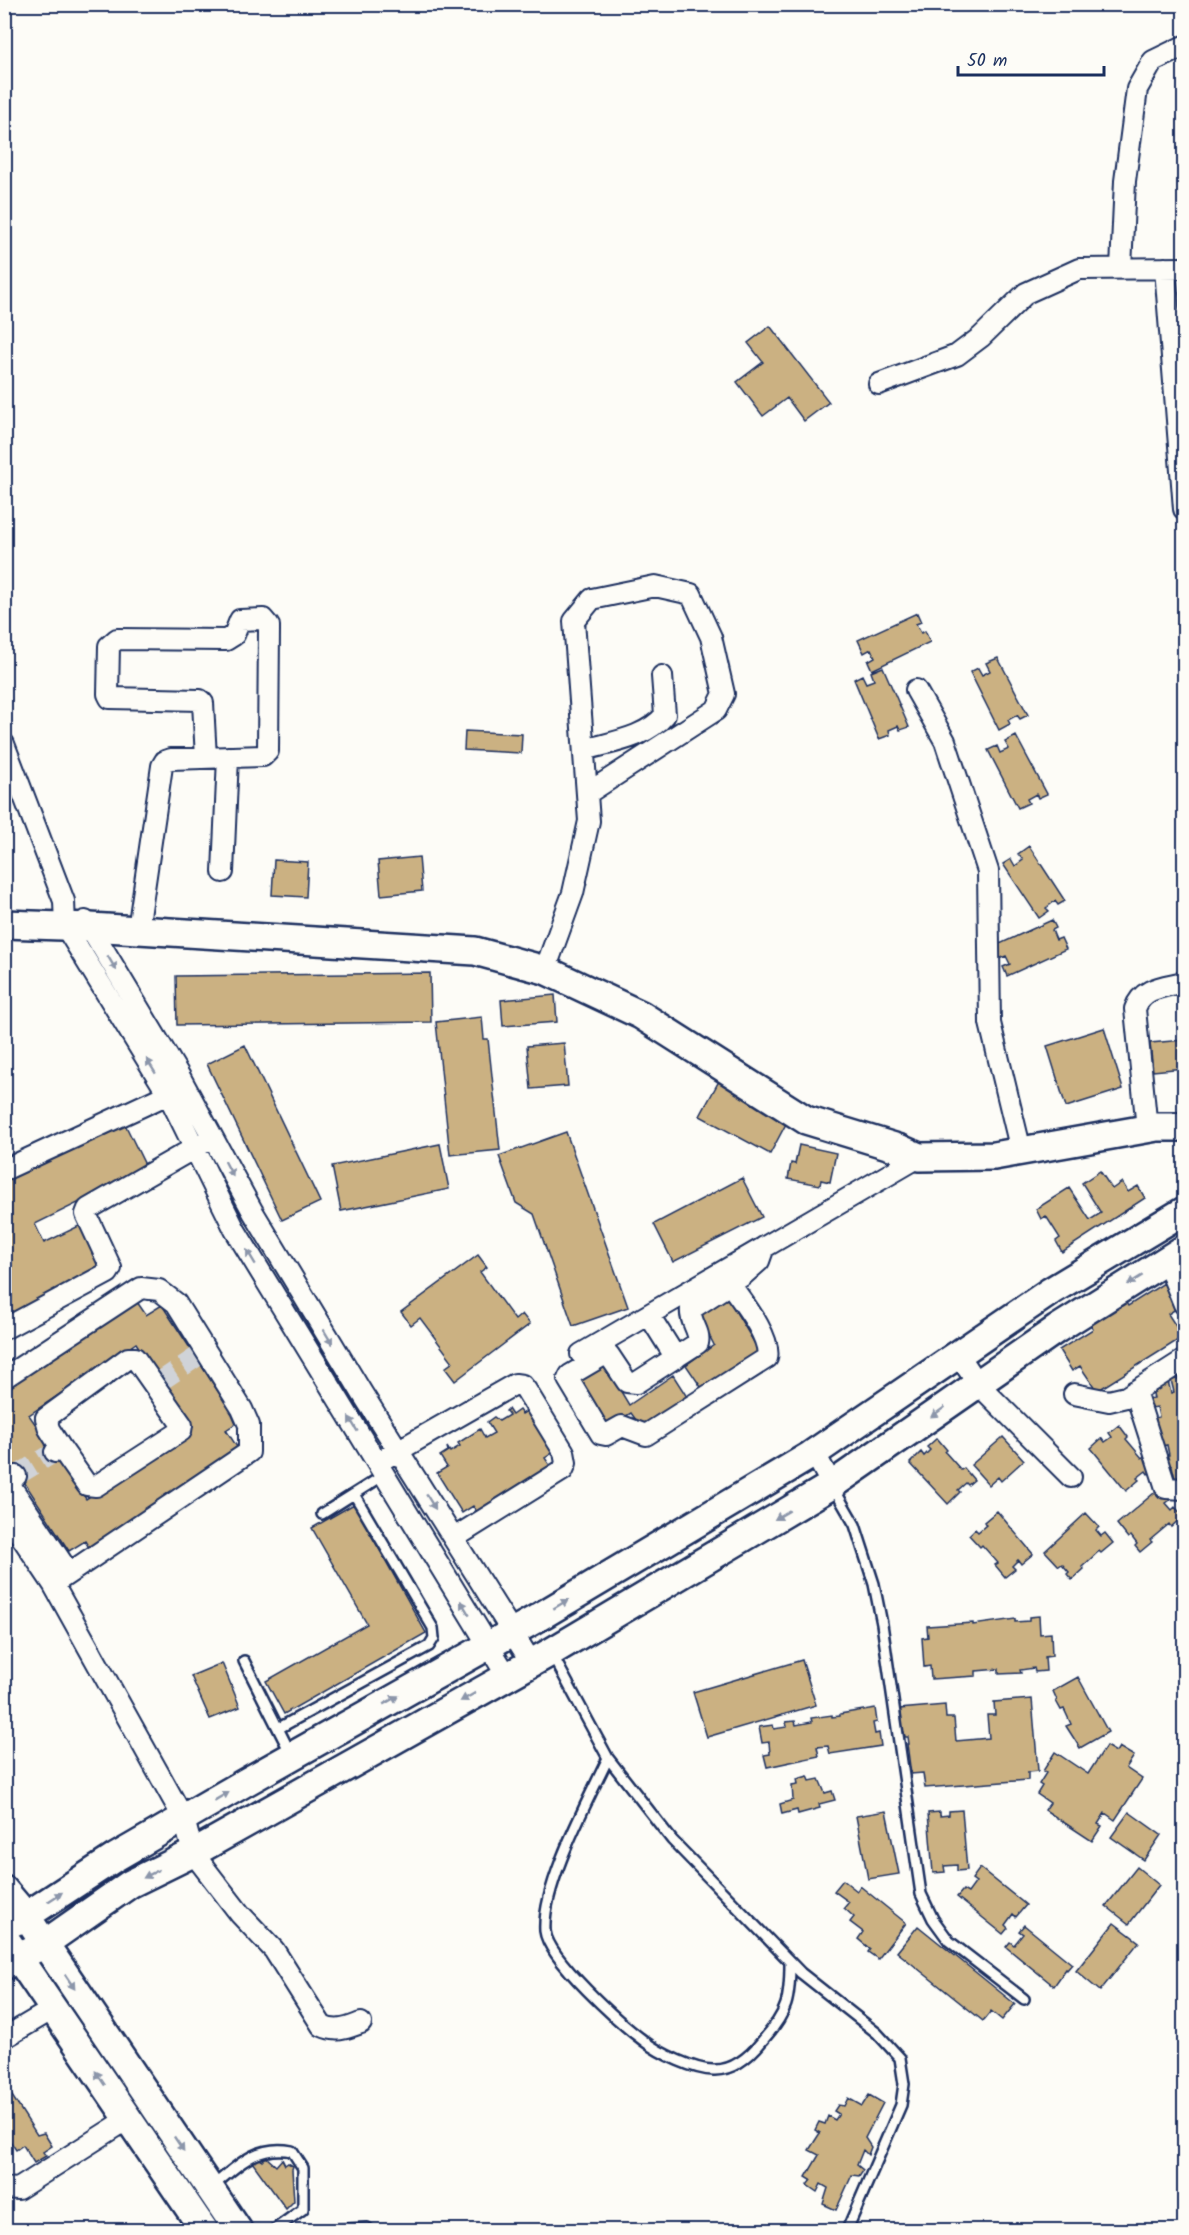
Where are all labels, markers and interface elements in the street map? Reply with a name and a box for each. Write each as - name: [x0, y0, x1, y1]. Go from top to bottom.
- scale bar: [958, 39, 1104, 77]
- text: 50 m: [967, 47, 1007, 76]
- one-way arrow: [107, 955, 117, 972]
- one-way arrow: [146, 1058, 157, 1074]
- one-way arrow: [224, 1160, 234, 1177]
- one-way arrow: [246, 1249, 257, 1265]
- one-way arrow: [1127, 1274, 1143, 1285]
- one-way arrow: [323, 1329, 334, 1345]
- one-way arrow: [931, 1406, 947, 1418]
- one-way arrow: [347, 1416, 358, 1432]
- one-way arrow: [426, 1494, 437, 1510]
- one-way arrow: [773, 1510, 790, 1520]
- one-way arrow: [553, 1598, 569, 1609]
- one-way arrow: [460, 1600, 471, 1616]
- one-way arrow: [459, 1692, 476, 1702]
- one-way arrow: [383, 1695, 400, 1705]
- one-way arrow: [214, 1791, 230, 1802]
- one-way arrow: [142, 1869, 159, 1879]
- one-way arrow: [47, 1892, 63, 1903]
- one-way arrow: [64, 1974, 75, 1990]
- one-way arrow: [95, 2070, 106, 2086]
- one-way arrow: [173, 2135, 185, 2151]

